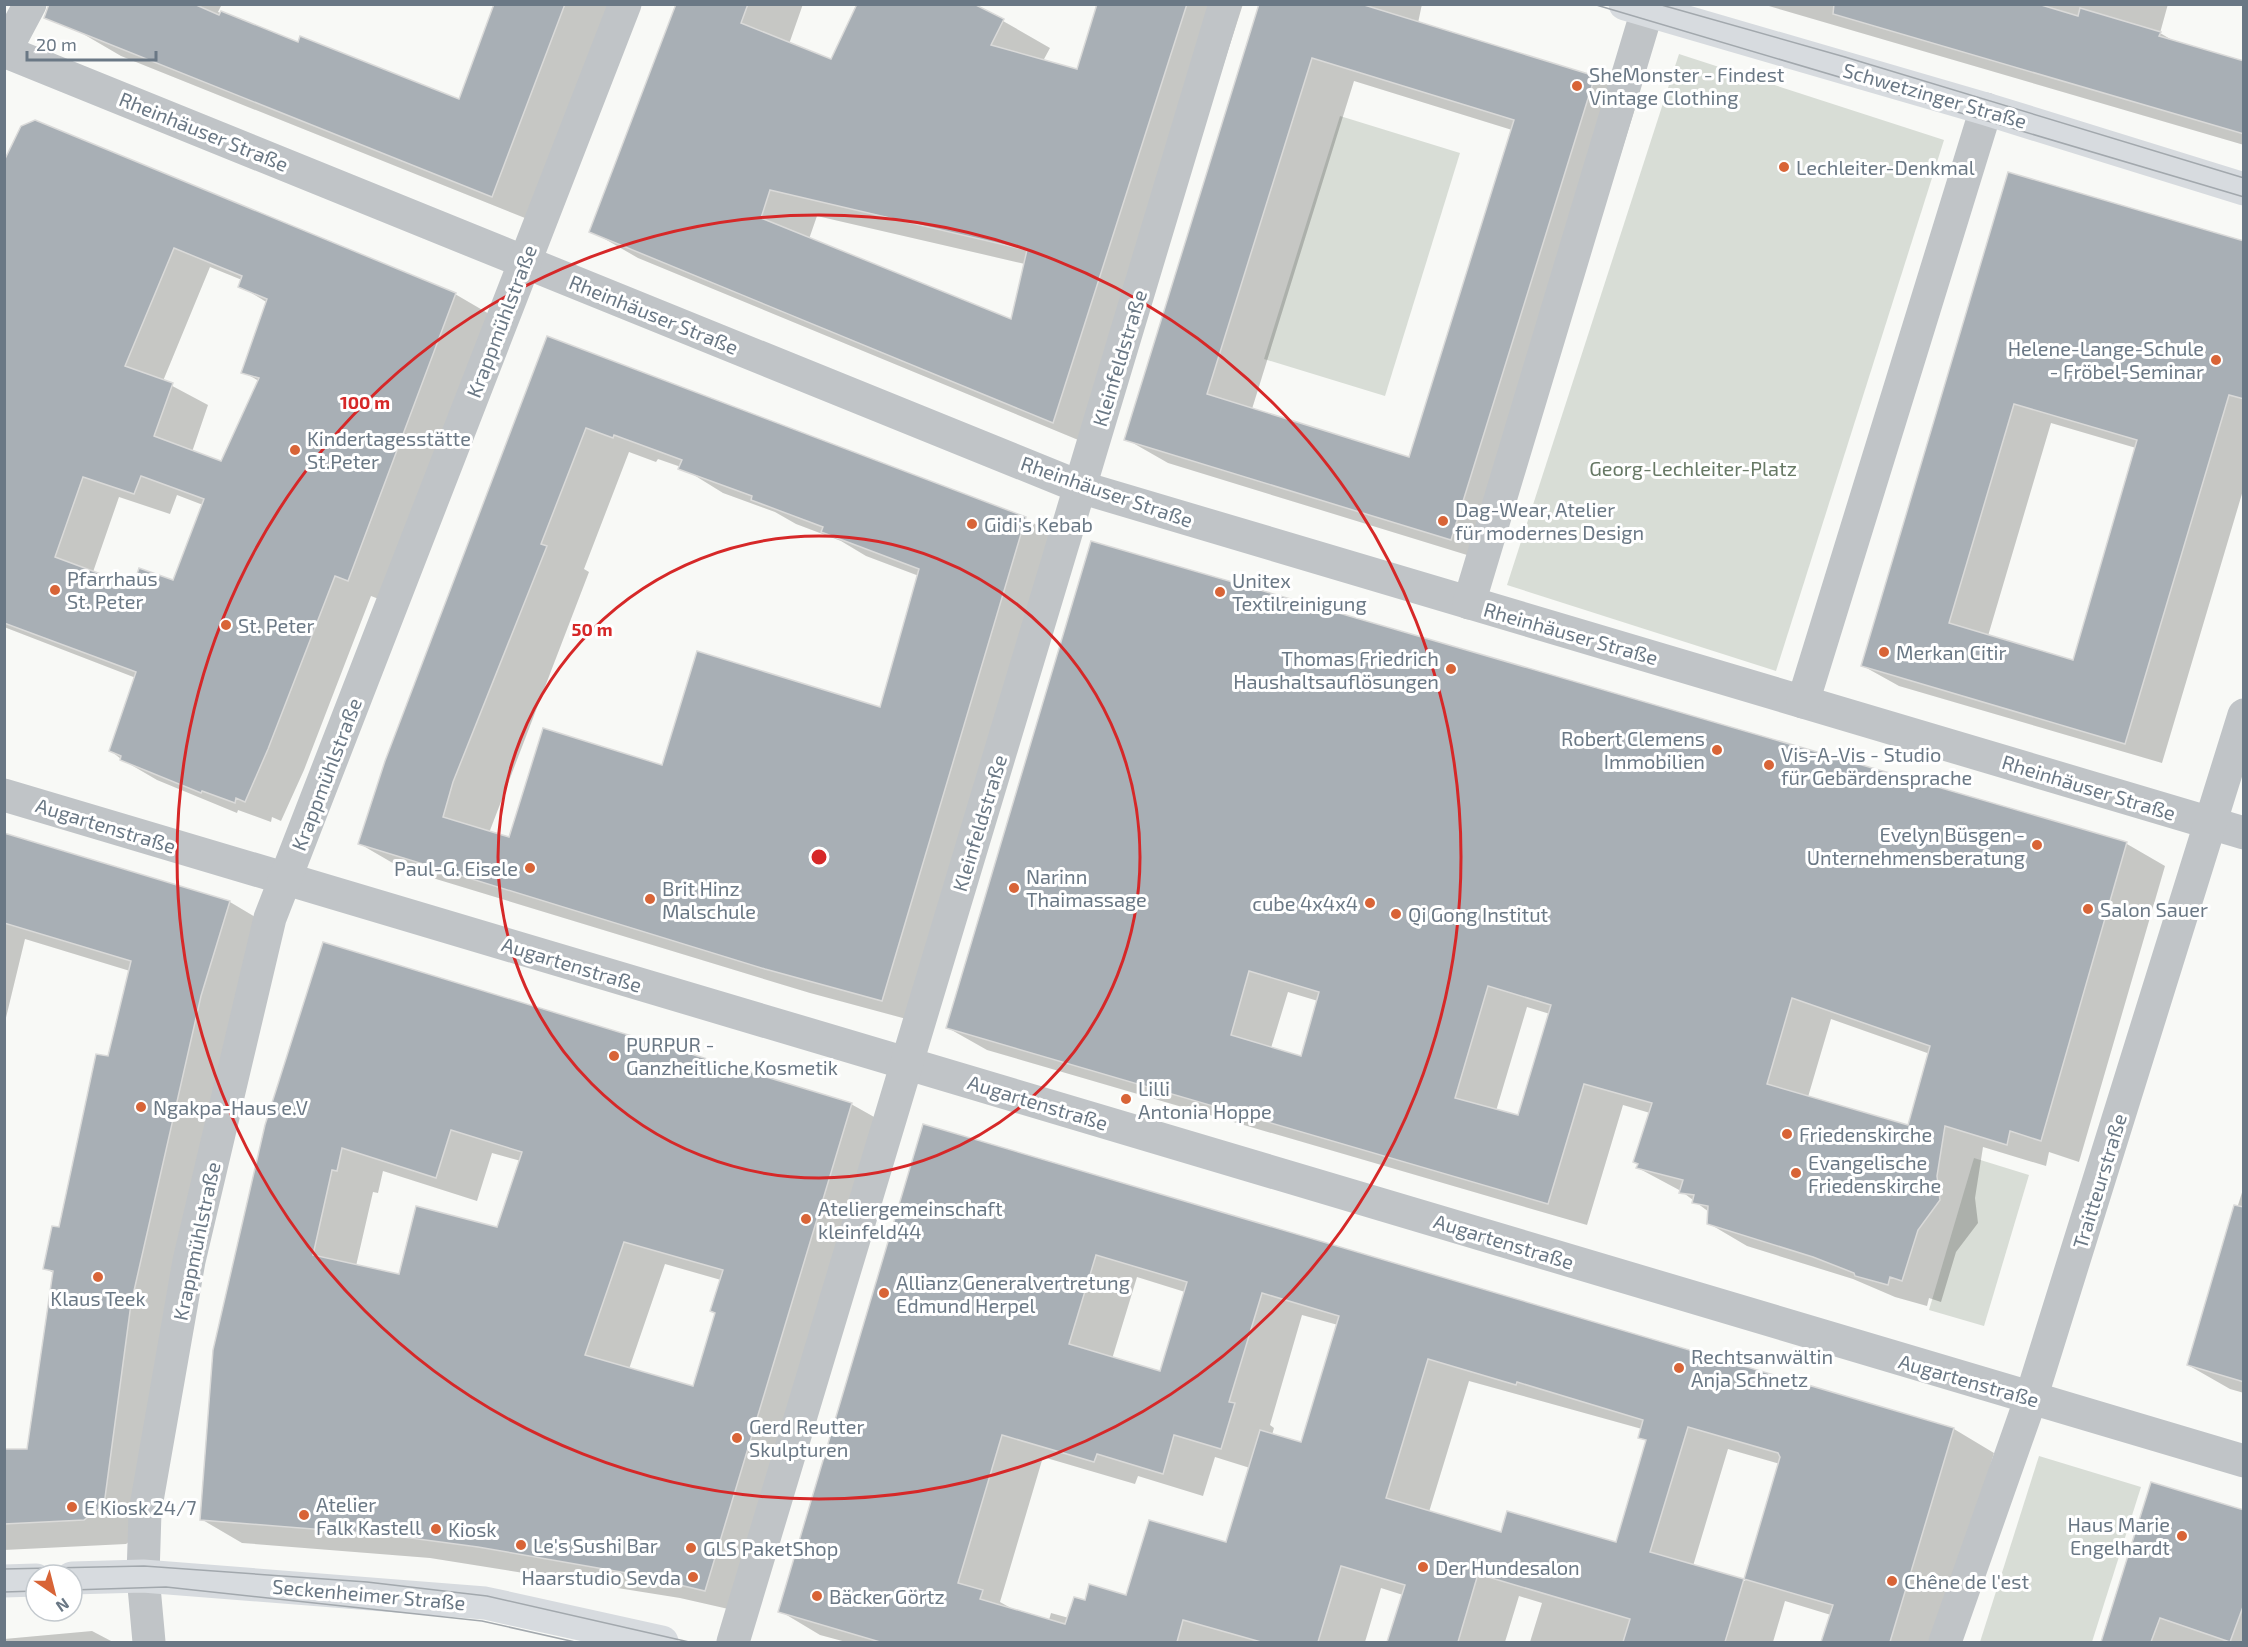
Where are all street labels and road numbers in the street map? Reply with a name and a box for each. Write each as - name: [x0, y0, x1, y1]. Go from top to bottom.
- street label: Schwetzinger Straße: [1840, 57, 2030, 133]
- street label: Rheinhäuser Straße: [116, 86, 292, 176]
- street label: Krappmühlstraße: [461, 241, 541, 401]
- street label: Rheinhäuser Straße: [566, 269, 742, 359]
- street label: Kleinfeldstraße: [1087, 287, 1151, 429]
- street label: Rheinhäuser Straße: [1018, 450, 1196, 532]
- street label: Rheinhäuser Straße: [1481, 597, 1661, 669]
- street label: Krappmühlstraße: [286, 694, 366, 854]
- street label: Rheinhäuser Straße: [1999, 749, 2179, 825]
- street label: Kleinfeldstraße: [947, 752, 1011, 894]
- street label: Augartenstraße: [33, 792, 179, 858]
- street label: Augartenstraße: [499, 931, 645, 997]
- street label: Augartenstraße: [965, 1069, 1111, 1135]
- street label: Traitteurstraße: [2067, 1110, 2131, 1252]
- street label: Krappmühlstraße: [167, 1160, 225, 1322]
- street label: Augartenstraße: [1431, 1208, 1577, 1274]
- street label: Augartenstraße: [1896, 1348, 2042, 1412]
- street label: Seckenheimer Straße: [272, 1574, 466, 1614]

